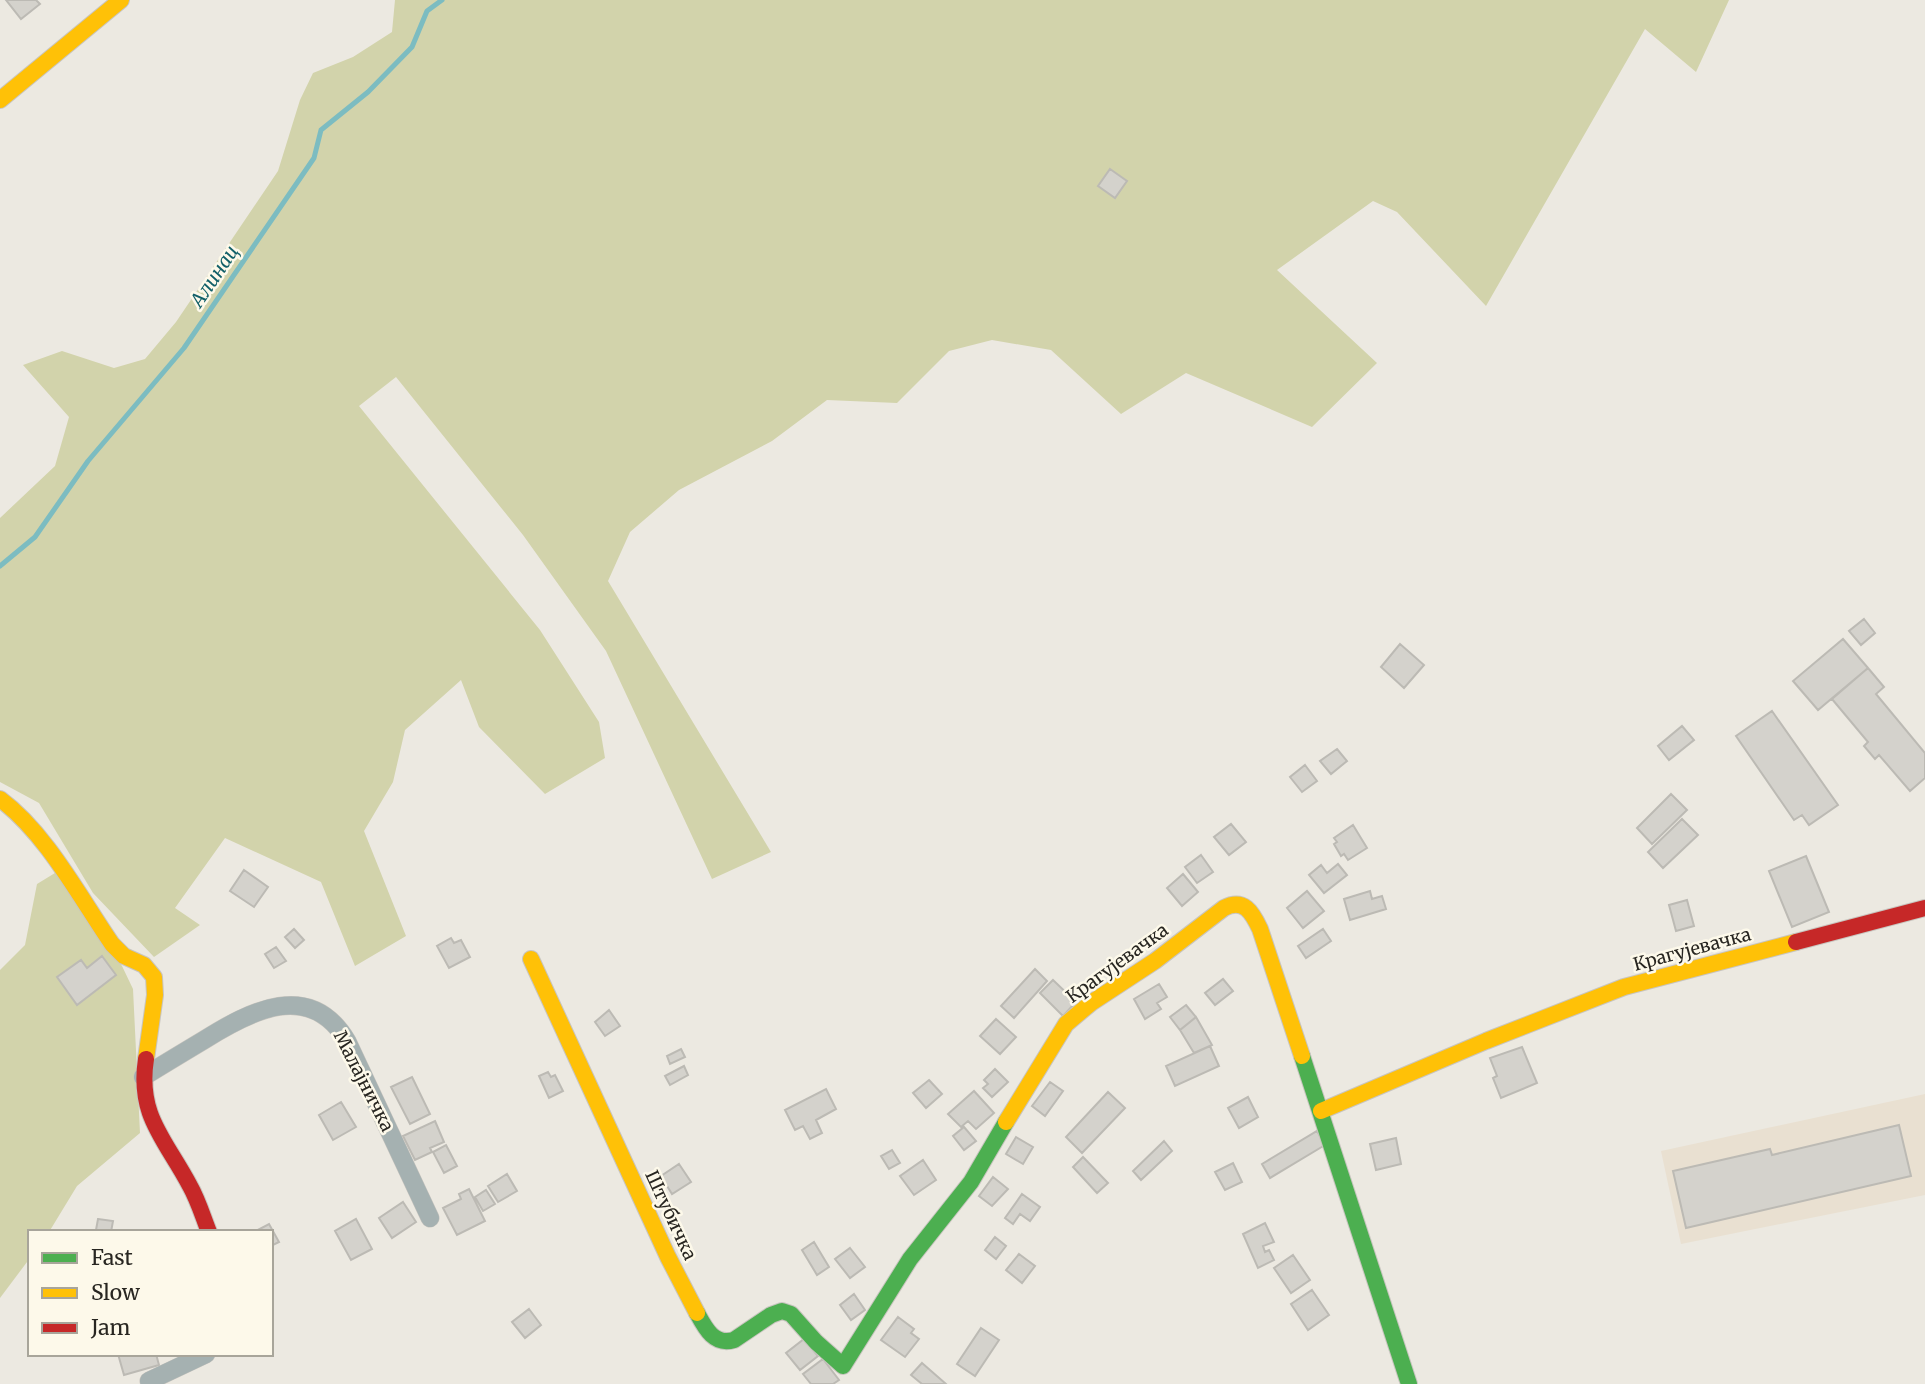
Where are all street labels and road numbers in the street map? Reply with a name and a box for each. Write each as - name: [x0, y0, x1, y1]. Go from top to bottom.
- street label: Крагујевачка: [1061, 918, 1173, 1008]
- street label: Крагујевачка: [1631, 922, 1754, 976]
- street label: Малајничка: [329, 1027, 399, 1136]
- street label: Штубичка: [640, 1166, 702, 1264]

